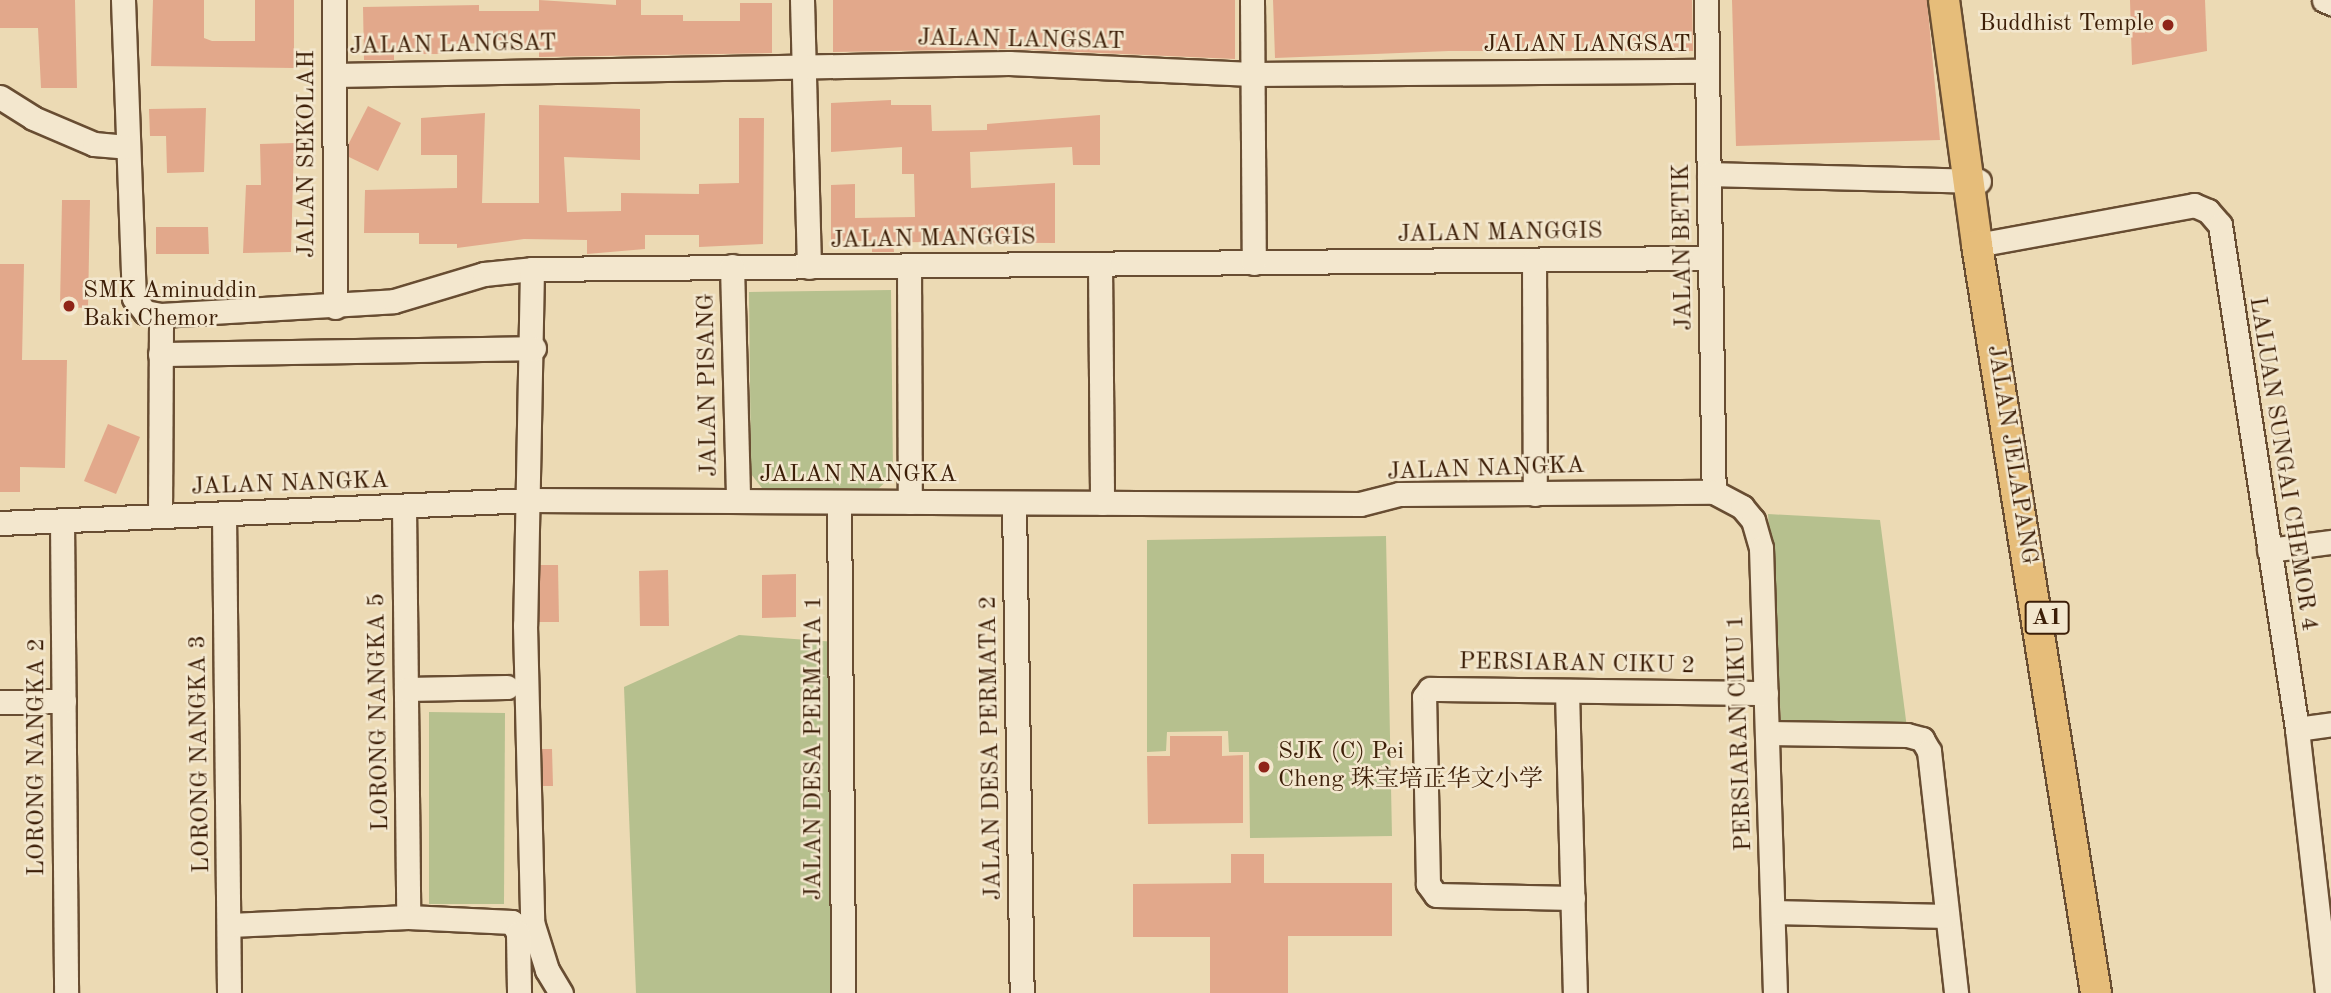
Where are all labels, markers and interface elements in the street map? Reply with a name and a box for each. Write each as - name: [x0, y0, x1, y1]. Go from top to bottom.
- place label: Buddhist Temple: [1979, 11, 2154, 39]
- marker: Buddhist Temple: [2160, 17, 2176, 33]
- street label: JALAN LANGSAT: [917, 25, 1125, 57]
- street label: JALAN LANGSAT: [349, 30, 557, 62]
- street label: JALAN LANGSAT: [1483, 32, 1691, 60]
- street label: JALAN SEKOLAH: [294, 50, 322, 258]
- street label: JALAN BETIK: [1668, 163, 1700, 331]
- street label: JALAN MANGGIS: [1397, 218, 1603, 250]
- street label: JALAN MANGGIS: [830, 224, 1036, 256]
- place label: SMK Aminuddin Baki Chemor: [83, 278, 257, 334]
- street label: JALAN PISANG: [693, 293, 725, 477]
- street label: LALUAN SUNGAI CHEMOR 4: [2241, 295, 2323, 633]
- marker: SMK Aminuddin Baki Chemor: [61, 298, 77, 314]
- street label: JALAN JELAPANG: [1979, 343, 2043, 567]
- street label: JALAN NANGKA: [1387, 452, 1585, 488]
- street label: JALAN NANGKA: [759, 462, 957, 490]
- street label: JALAN NANGKA: [191, 467, 389, 503]
- street label: LORONG NANGKA 5: [364, 593, 396, 831]
- street label: JALAN DESA PERMATA 2: [975, 595, 1009, 901]
- street label: JALAN DESA PERMATA 1: [801, 596, 829, 900]
- road number: A1: [2024, 598, 2070, 638]
- street label: PERSIARAN CIKU 1: [1722, 614, 1760, 852]
- street label: LORONG NANGKA 3: [185, 635, 217, 873]
- street label: LORONG NANGKA 2: [24, 638, 52, 876]
- street label: PERSIARAN CIKU 2: [1459, 649, 1695, 681]
- place label: SJK (C) Pei Cheng 珠宝培正华文小学: [1278, 739, 1543, 795]
- marker: SJK (C) Pei Cheng 珠宝培正华文小学: [1256, 759, 1272, 775]

